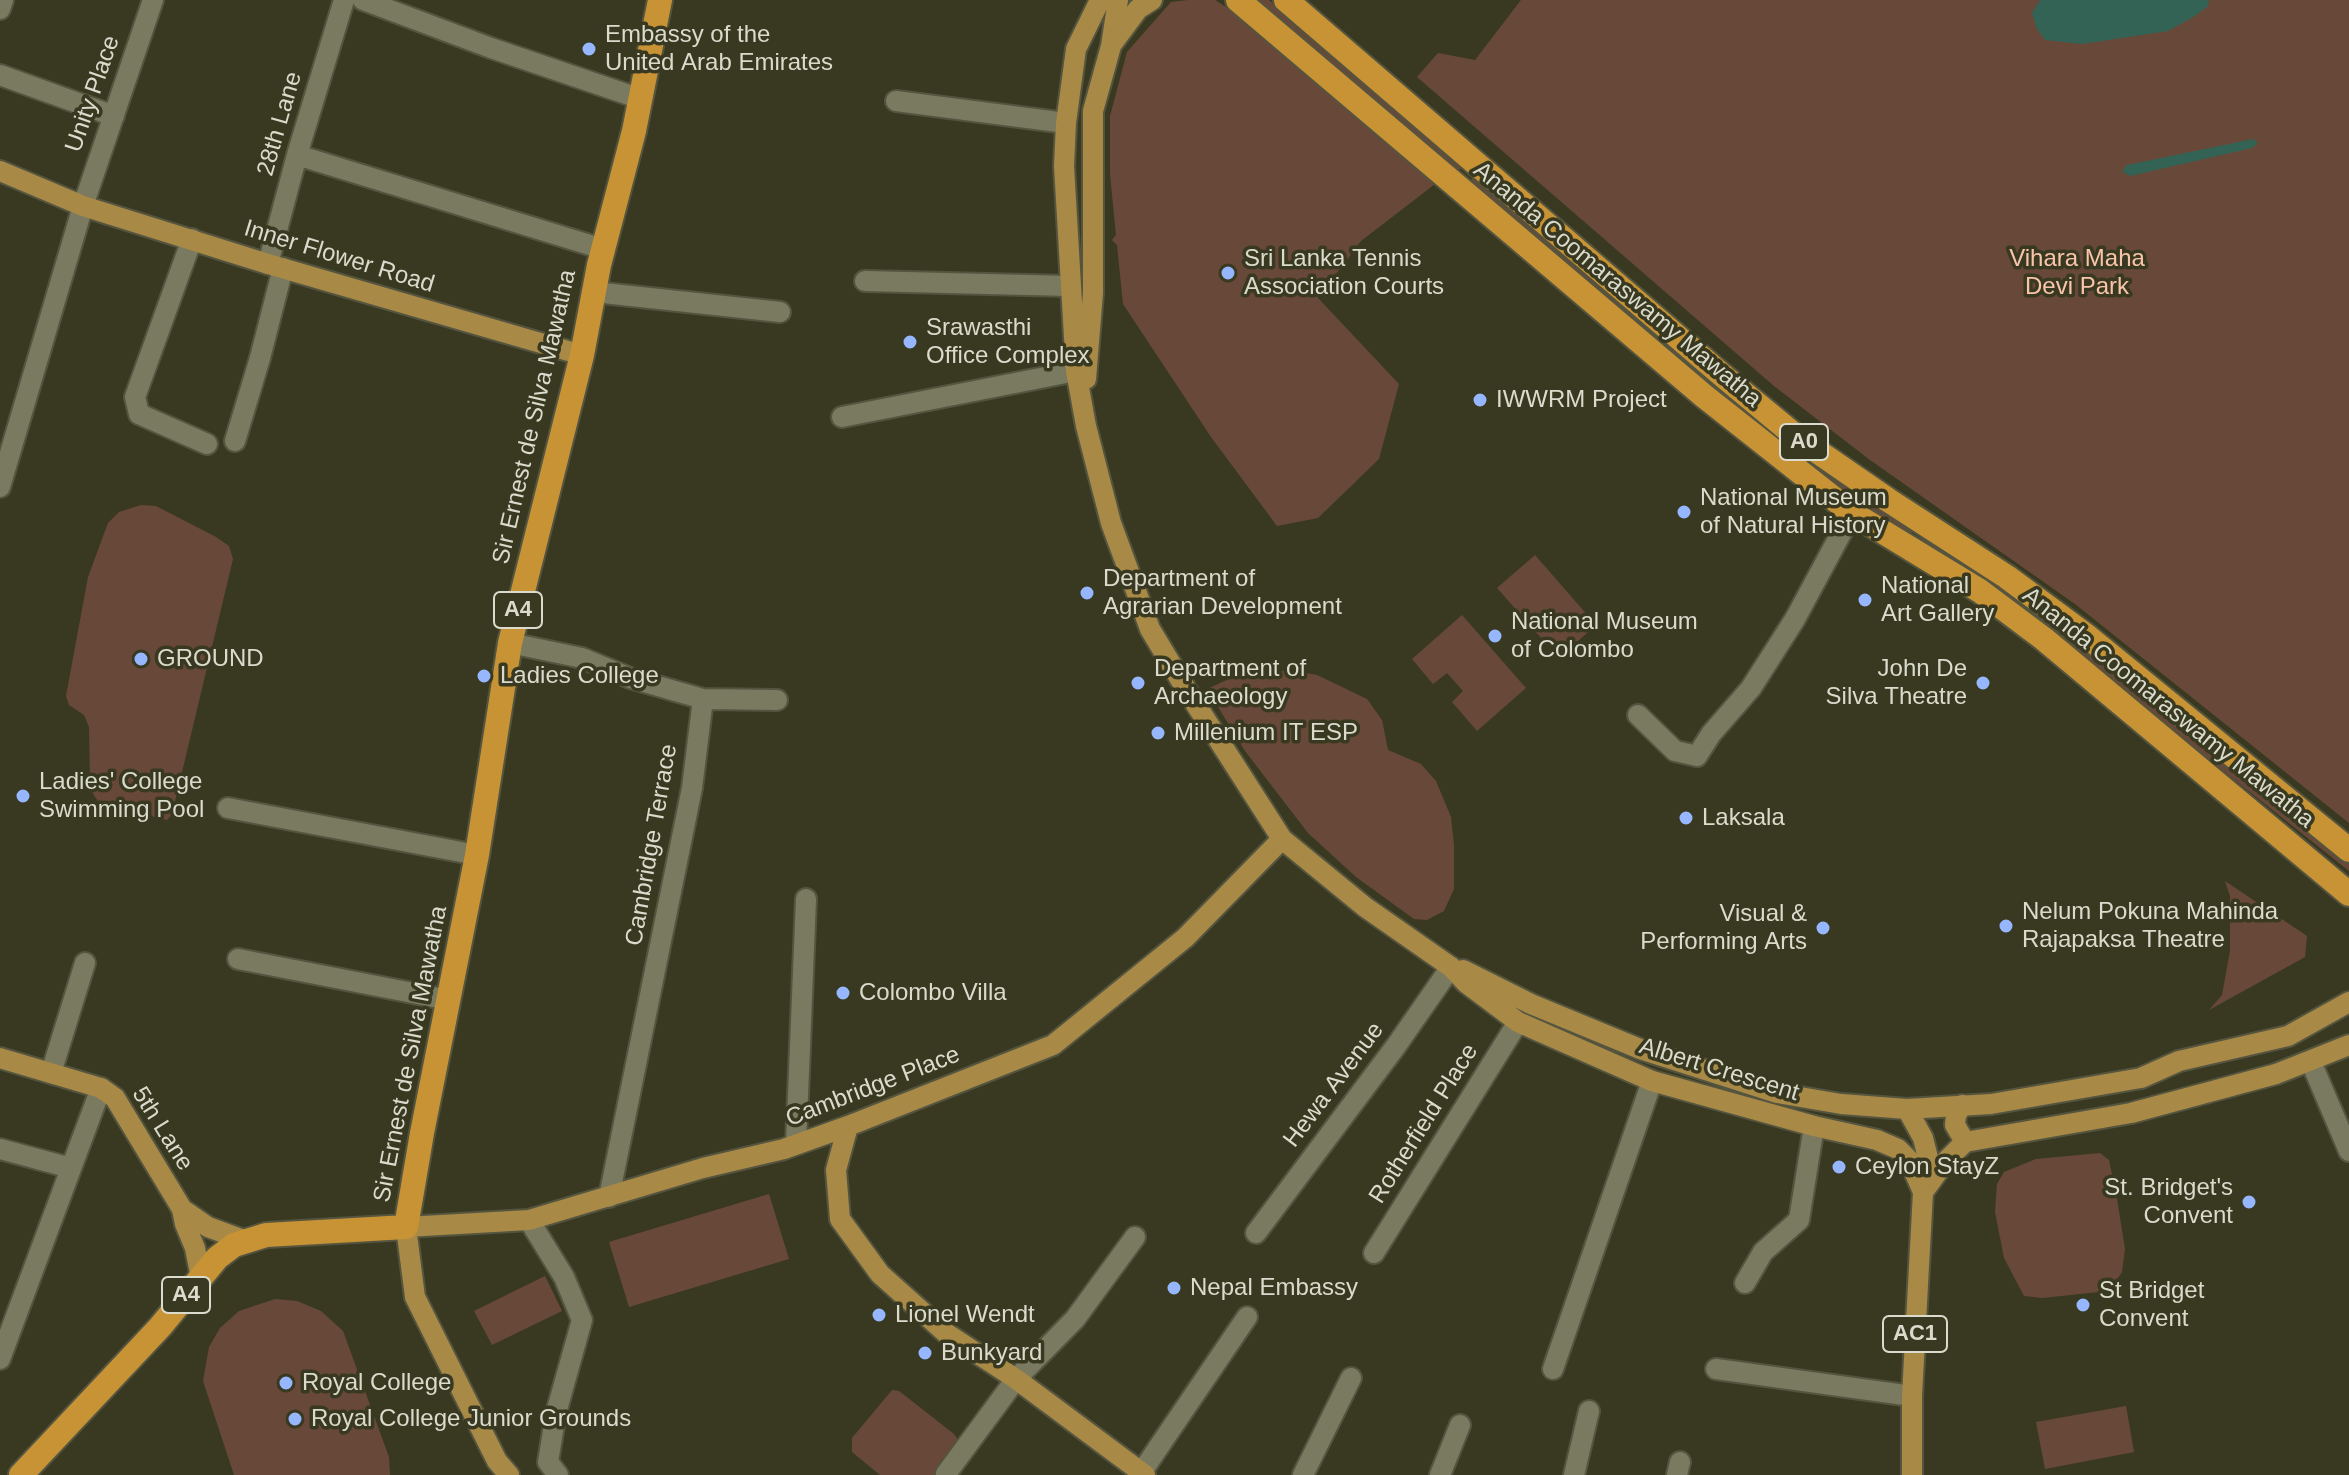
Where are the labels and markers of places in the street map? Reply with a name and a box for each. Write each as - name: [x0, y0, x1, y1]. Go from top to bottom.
- place label: Embassy of the United Arab Emirates: [605, 21, 833, 77]
- marker: Embassy of the United Arab Emirates: [580, 40, 598, 58]
- place label: Sri Lanka Tennis Association Courts: [1244, 245, 1444, 301]
- marker: Sri Lanka Tennis Association Courts: [1219, 264, 1237, 282]
- place label: Srawasthi Office Complex: [926, 314, 1090, 370]
- marker: Srawasthi Office Complex: [901, 333, 919, 351]
- place label: IWWRM Project: [1496, 386, 1667, 414]
- marker: IWWRM Project: [1471, 391, 1489, 409]
- place label: National Museum of Natural History: [1700, 484, 1887, 540]
- marker: National Museum of Natural History: [1675, 503, 1693, 521]
- place label: Department of Agrarian Development: [1103, 565, 1342, 621]
- place label: National Art Gallery: [1881, 572, 1994, 628]
- marker: Department of Agrarian Development: [1078, 584, 1096, 602]
- marker: National Art Gallery: [1856, 591, 1874, 609]
- place label: National Museum of Colombo: [1511, 608, 1698, 664]
- marker: National Museum of Colombo: [1486, 627, 1504, 645]
- place label: GROUND: [157, 645, 264, 673]
- marker: GROUND: [132, 650, 150, 668]
- place label: Department of Archaeology: [1154, 655, 1306, 711]
- place label: John De Silva Theatre: [1826, 655, 1967, 711]
- place label: Ladies College: [500, 662, 659, 690]
- marker: Ladies College: [475, 667, 493, 685]
- marker: Department of Archaeology: [1129, 674, 1147, 692]
- marker: John De Silva Theatre: [1974, 674, 1992, 692]
- place label: Millenium IT ESP: [1174, 719, 1358, 747]
- marker: Millenium IT ESP: [1149, 724, 1167, 742]
- place label: Ladies' College Swimming Pool: [39, 768, 204, 824]
- marker: Ladies' College Swimming Pool: [14, 787, 32, 805]
- place label: Laksala: [1702, 804, 1785, 832]
- marker: Laksala: [1677, 809, 1695, 827]
- place label: Nelum Pokuna Mahinda Rajapaksa Theatre: [2022, 898, 2278, 954]
- place label: Visual & Performing Arts: [1640, 900, 1807, 956]
- marker: Nelum Pokuna Mahinda Rajapaksa Theatre: [1997, 917, 2015, 935]
- marker: Visual & Performing Arts: [1814, 919, 1832, 937]
- place label: Colombo Villa: [859, 979, 1007, 1007]
- marker: Colombo Villa: [834, 984, 852, 1002]
- place label: Ceylon StayZ: [1855, 1153, 1999, 1181]
- marker: Ceylon StayZ: [1830, 1158, 1848, 1176]
- place label: St. Bridget's Convent: [2104, 1174, 2233, 1230]
- marker: St. Bridget's Convent: [2240, 1193, 2258, 1211]
- place label: Nepal Embassy: [1190, 1274, 1358, 1302]
- place label: St Bridget Convent: [2099, 1277, 2204, 1333]
- marker: Nepal Embassy: [1165, 1279, 1183, 1297]
- marker: St Bridget Convent: [2074, 1296, 2092, 1314]
- place label: Lionel Wendt: [895, 1301, 1035, 1329]
- marker: Lionel Wendt: [870, 1306, 888, 1324]
- place label: Bunkyard: [941, 1339, 1042, 1367]
- marker: Bunkyard: [916, 1344, 934, 1362]
- place label: Royal College: [302, 1369, 451, 1397]
- marker: Royal College: [277, 1374, 295, 1392]
- place label: Royal College Junior Grounds: [311, 1405, 631, 1433]
- marker: Royal College Junior Grounds: [286, 1410, 304, 1428]

